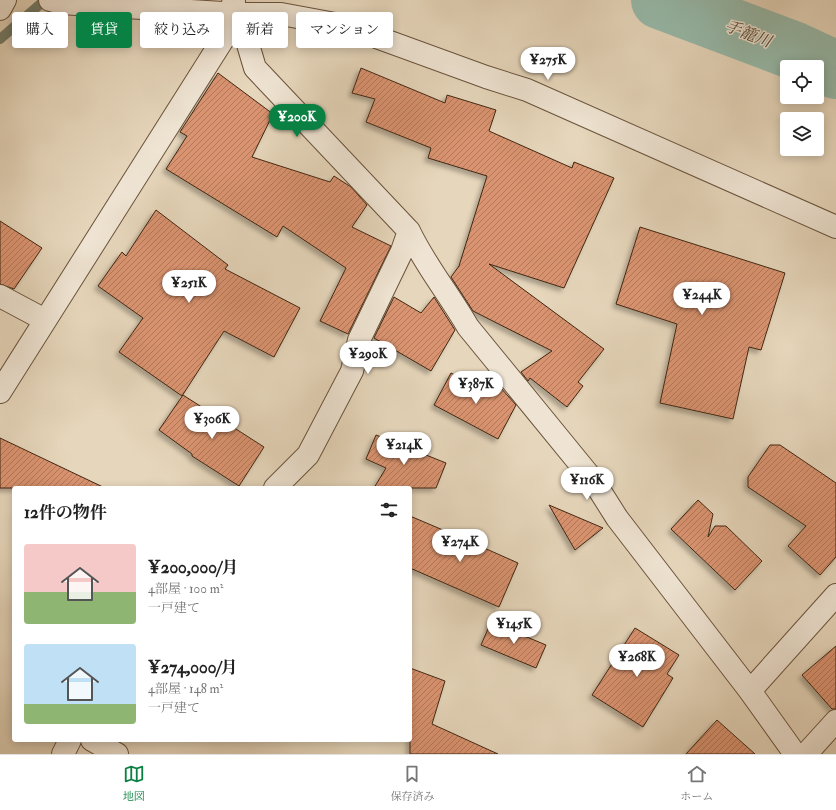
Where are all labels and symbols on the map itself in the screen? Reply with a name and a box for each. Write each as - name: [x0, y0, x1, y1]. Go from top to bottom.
- water label: 手籠川: [722, 16, 776, 53]
- pin: ¥275K: [520, 47, 576, 81]
- pin: ¥200K: [269, 104, 325, 138]
- pin: ¥251K: [161, 270, 217, 304]
- pin: ¥244K: [674, 282, 730, 316]
- pin: ¥290K: [340, 341, 396, 375]
- pin: ¥387K: [448, 371, 504, 405]
- pin: ¥306K: [184, 406, 240, 440]
- pin: ¥214K: [376, 432, 432, 466]
- pin: ¥116K: [559, 467, 615, 501]
- pin: ¥274K: [432, 529, 488, 563]
- pin: ¥145K: [486, 611, 542, 645]
- pin: ¥268K: [609, 644, 665, 678]

